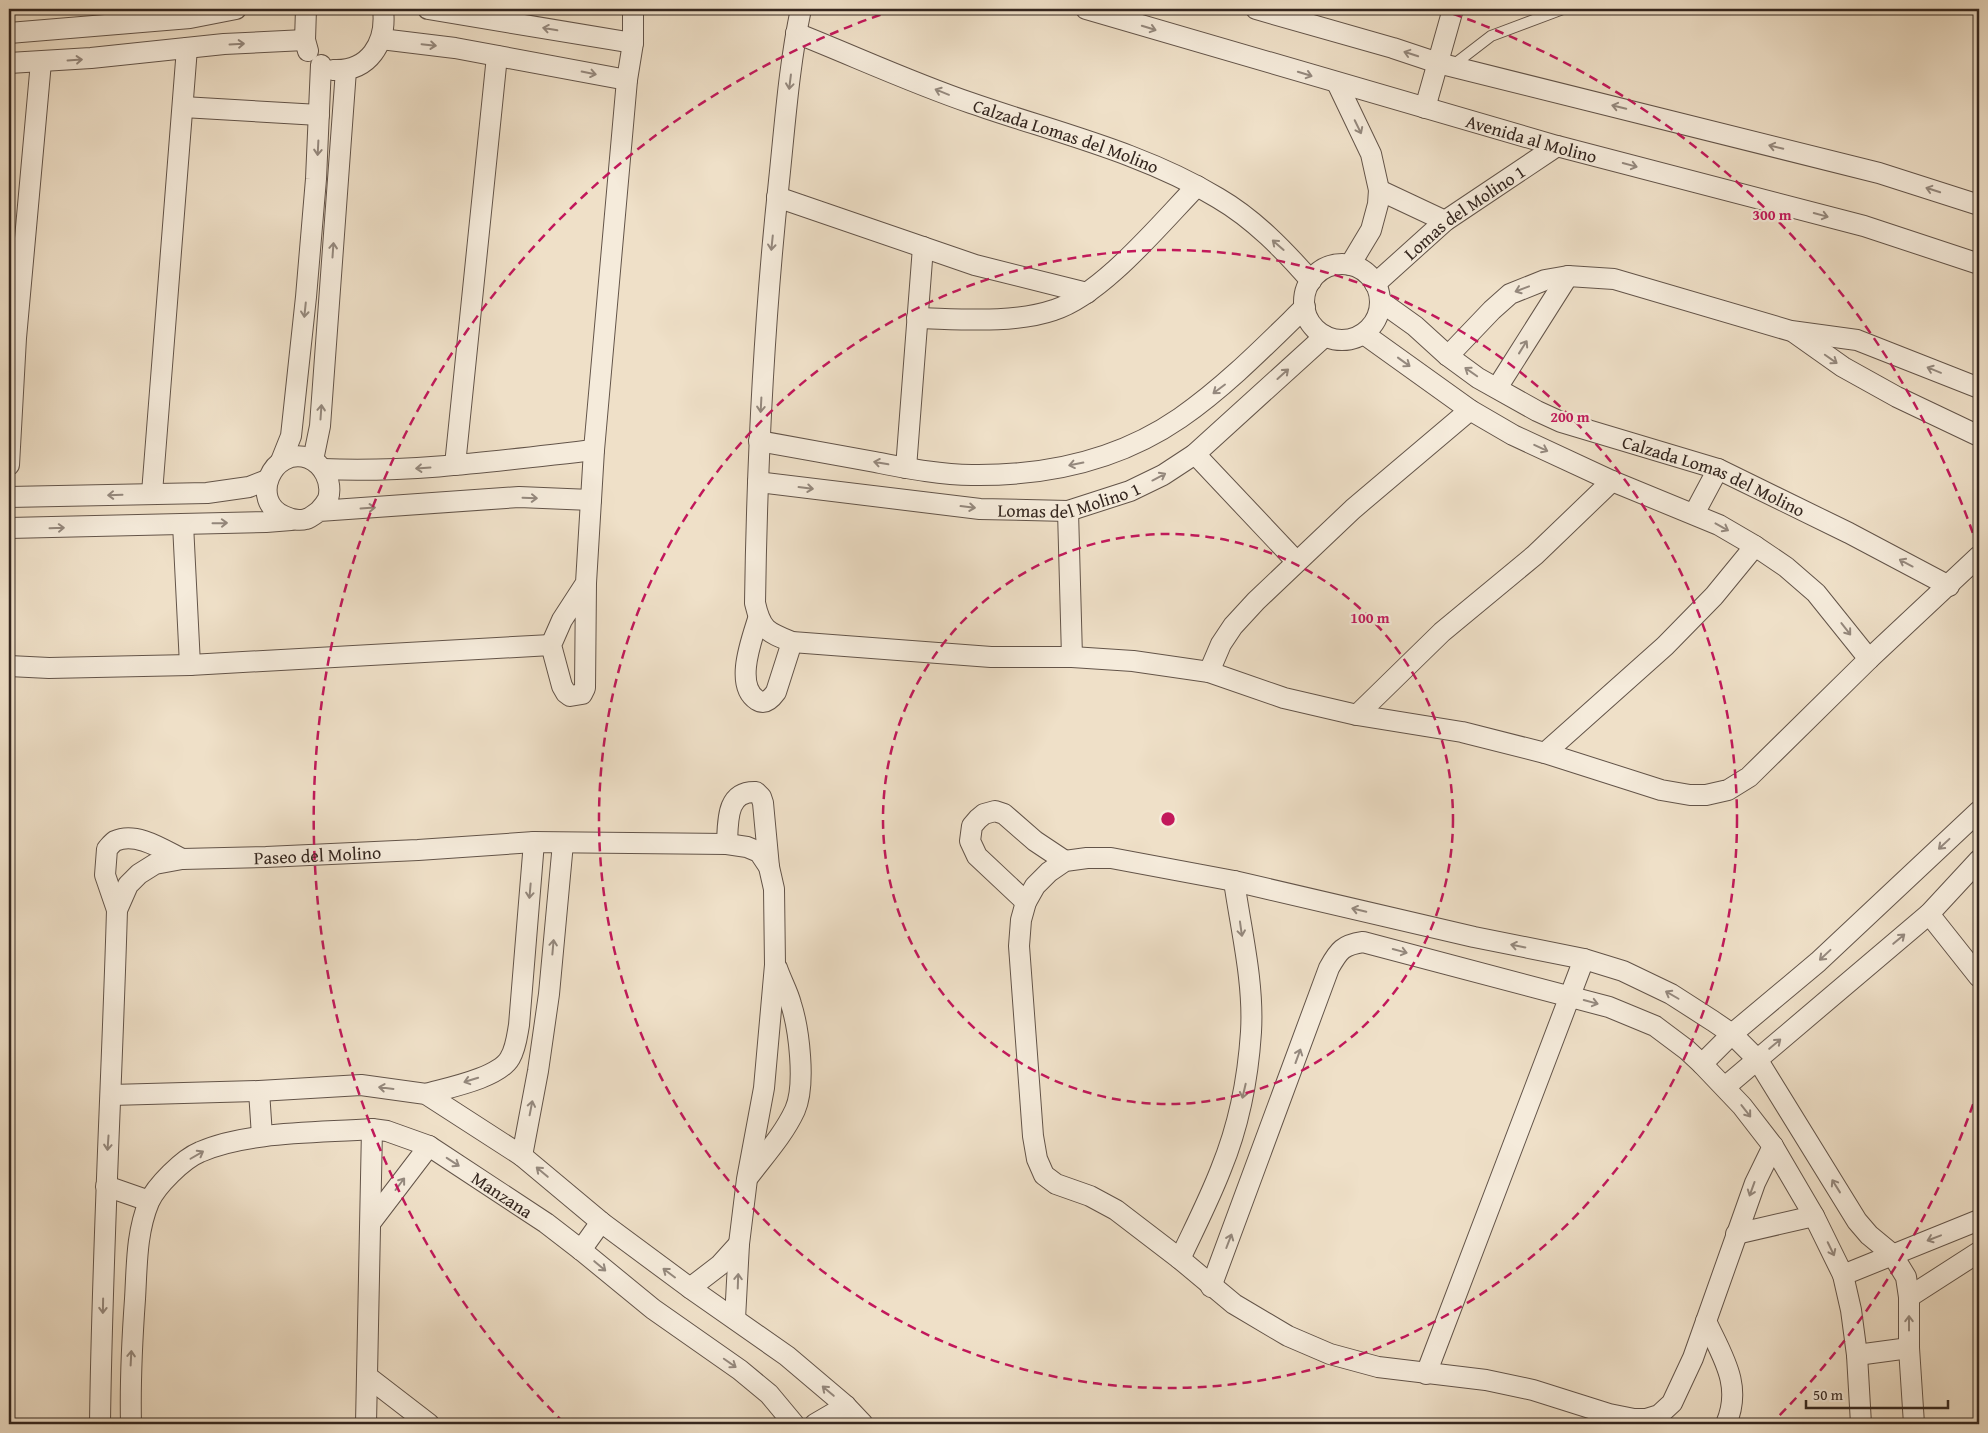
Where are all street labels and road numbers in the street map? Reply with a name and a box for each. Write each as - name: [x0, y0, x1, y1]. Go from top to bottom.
- street label: Calzada Lomas del Molino: [970, 91, 1163, 180]
- street label: Avenida al Molino: [1463, 107, 1600, 169]
- street label: Lomas del Molino 1: [1397, 158, 1530, 266]
- street label: Calzada Lomas del Molino: [1619, 428, 1810, 523]
- street label: Lomas del Molino 1: [997, 475, 1145, 524]
- street label: Paseo del Molino: [253, 838, 382, 871]
- street label: Manzana: [466, 1164, 539, 1225]

